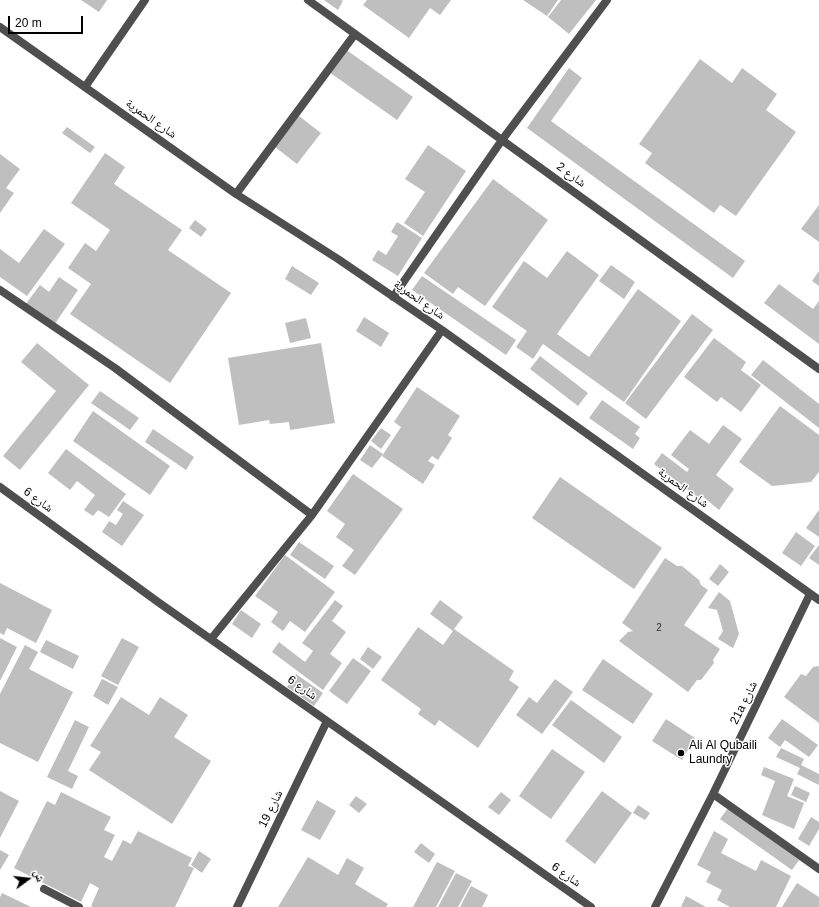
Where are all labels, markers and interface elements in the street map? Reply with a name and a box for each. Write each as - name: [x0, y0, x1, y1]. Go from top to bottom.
- scale bar: [10, 8, 85, 34]
- text: 20 m: [15, 16, 42, 30]
- street label: شارع الحمرية: [123, 96, 179, 142]
- street label: شارع 2: [553, 160, 589, 190]
- street label: شارع الحمرية: [391, 277, 447, 323]
- street label: شارع الحمرية: [655, 465, 711, 511]
- street label: شارع 6: [20, 485, 56, 515]
- house number: 2: [656, 622, 662, 634]
- street label: شارع 6: [284, 673, 320, 703]
- street label: 21a شارع: [727, 679, 761, 727]
- place label: Ali Al Qubaili Laundry: [689, 739, 757, 767]
- marker: Ali Al Qubaili Laundry: [676, 748, 686, 758]
- street label: شارع 19: [256, 788, 286, 830]
- north arrow: [8, 859, 48, 899]
- street label: شارع 6: [548, 860, 584, 890]
- text: ش: [32, 869, 47, 883]

